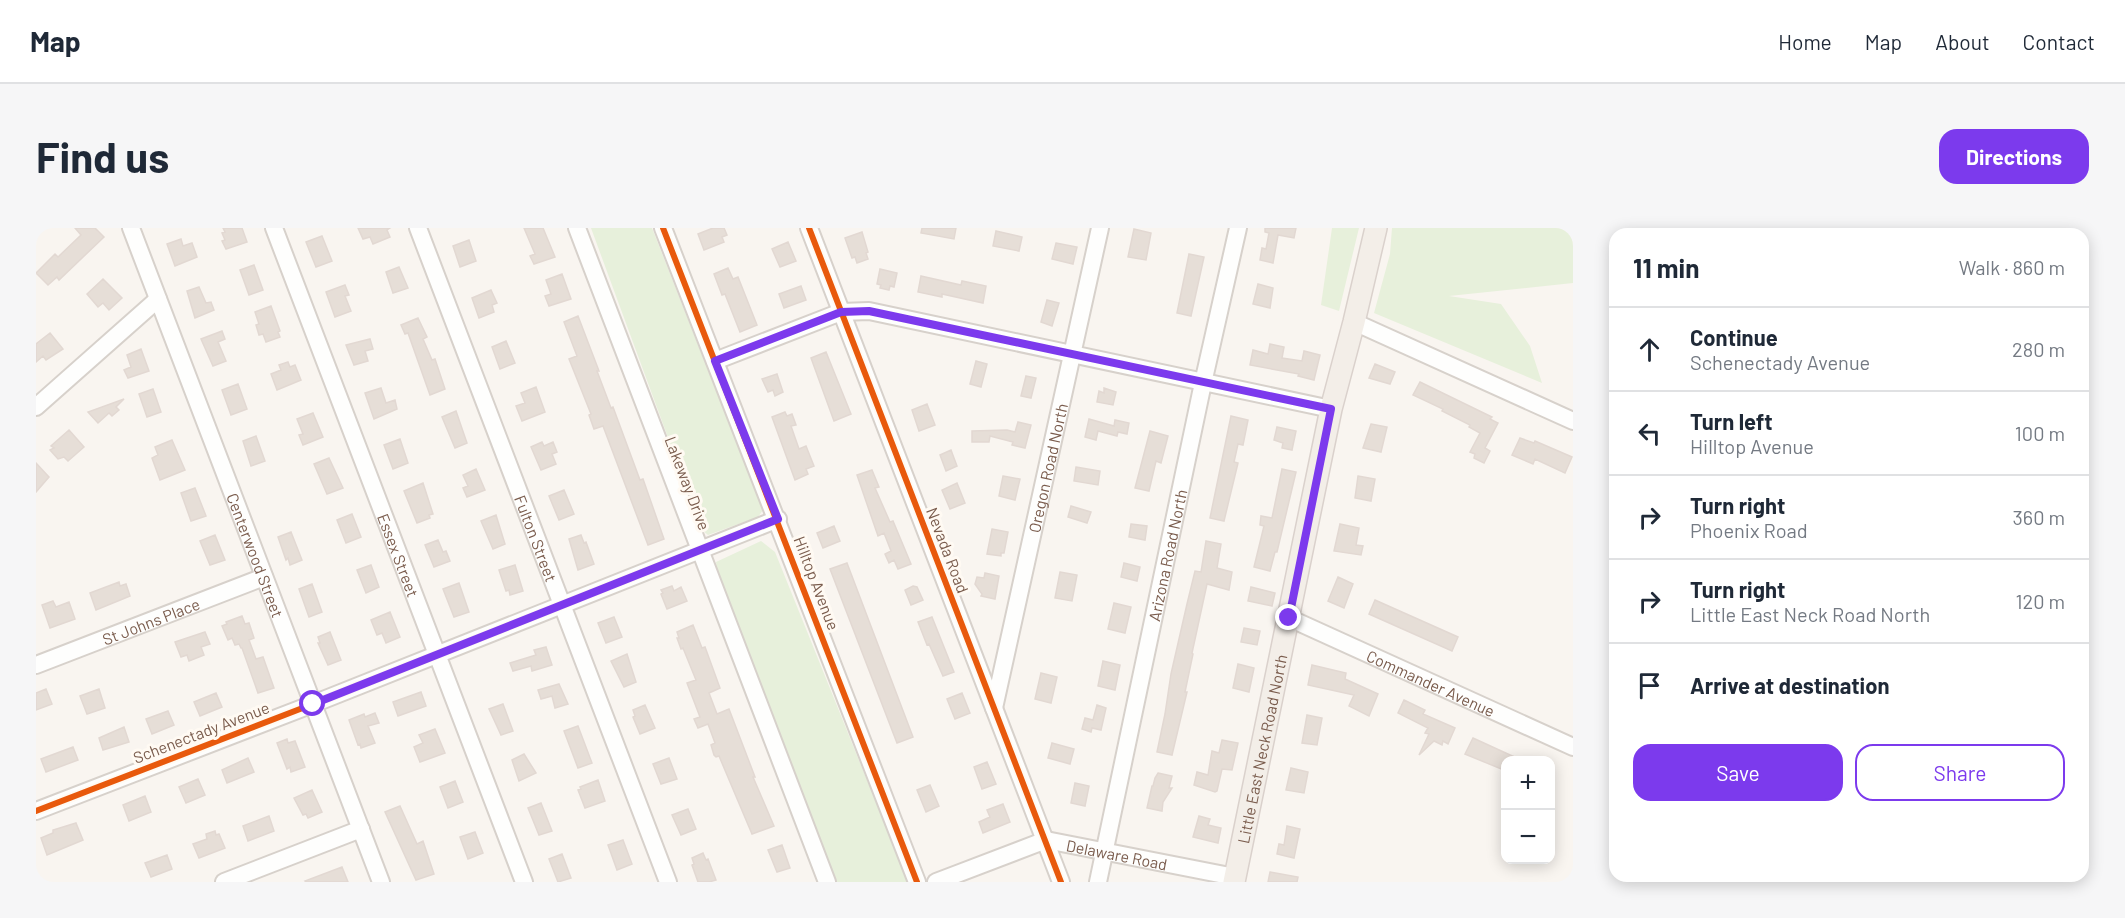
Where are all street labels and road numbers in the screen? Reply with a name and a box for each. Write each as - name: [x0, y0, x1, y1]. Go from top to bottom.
- street label: Oregon Road North: [1024, 401, 1071, 534]
- street label: Lakeway Drive: [661, 433, 715, 533]
- street label: Arizona Road North: [1144, 488, 1190, 623]
- street label: Centerwood Street: [224, 490, 288, 620]
- street label: Fulton Street: [511, 492, 562, 584]
- street label: Nevada Road: [923, 504, 973, 596]
- street label: Essex Street: [374, 511, 424, 599]
- street label: Hilltop Avenue: [790, 533, 844, 633]
- street label: St Johns Place: [99, 593, 202, 648]
- street label: Commander Avenue: [1364, 645, 1498, 720]
- street label: Little East Neck Road North: [1233, 653, 1290, 845]
- street label: Schenectady Avenue: [130, 697, 272, 767]
- street label: Delaware Road: [1065, 835, 1169, 873]

